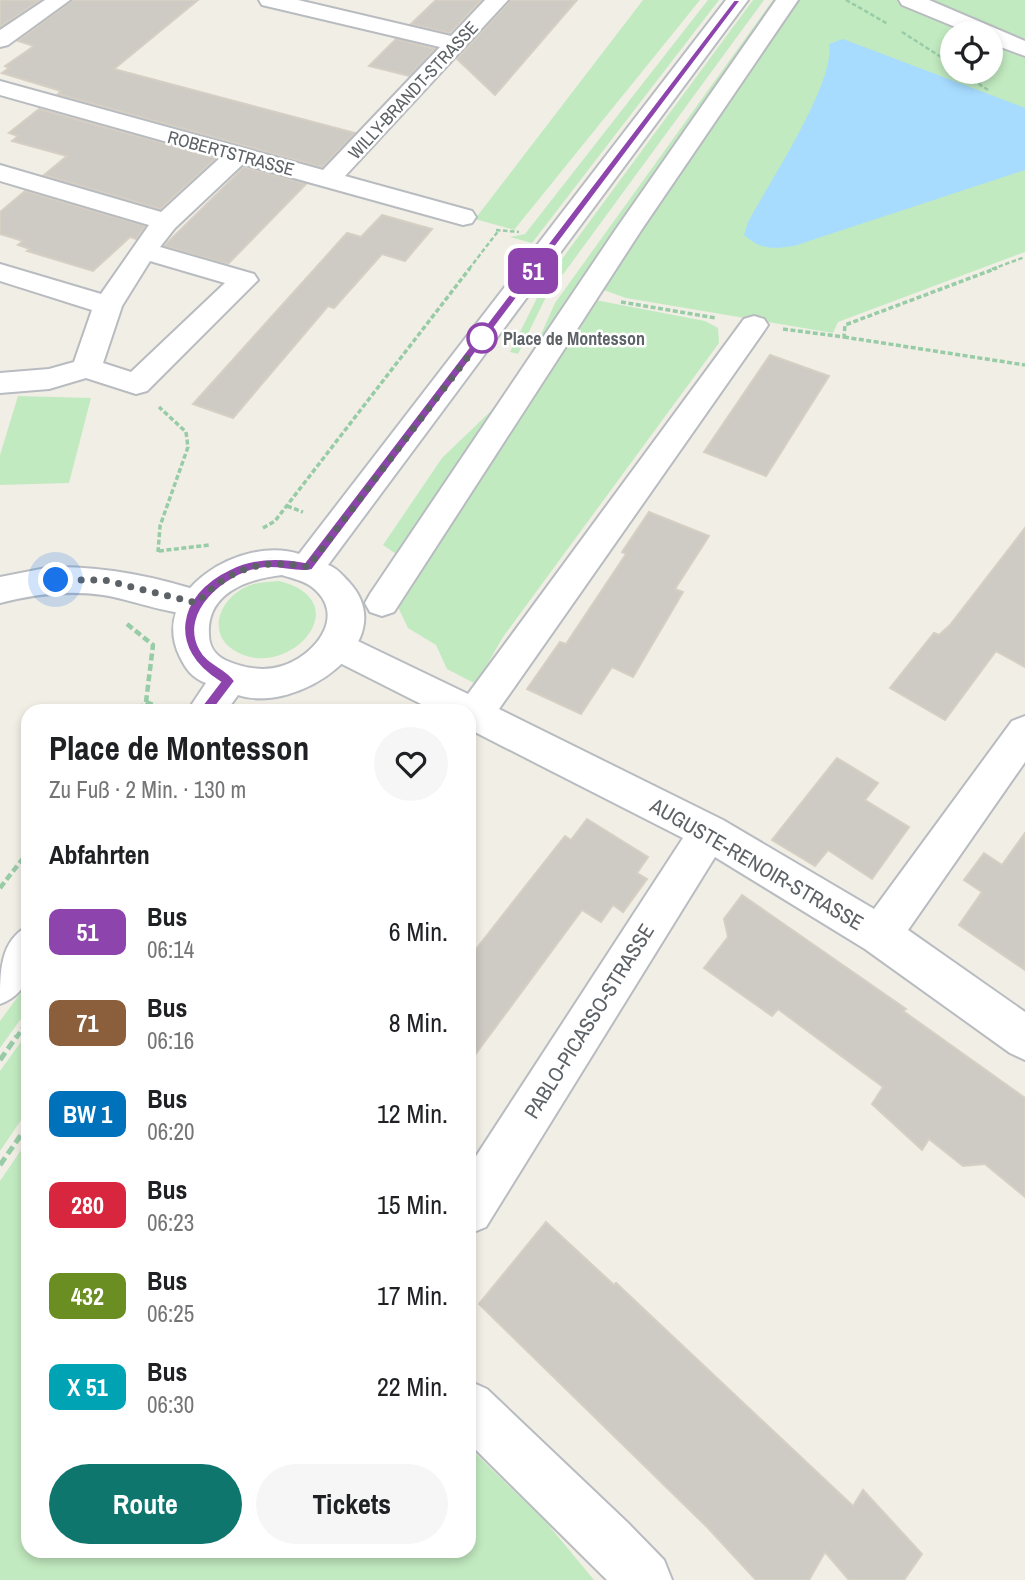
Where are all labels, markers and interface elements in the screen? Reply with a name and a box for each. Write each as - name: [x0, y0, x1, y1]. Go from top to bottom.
- street label: WILLY-BRANDT-STRASSE: [342, 15, 484, 165]
- map controls: [940, 21, 1003, 84]
- button: locate: [940, 21, 1003, 84]
- street label: ROBERTSTRASSE: [165, 124, 297, 182]
- line badge: 51: [502, 248, 564, 294]
- text: 51: [522, 255, 544, 287]
- marker: Place de Montesson: [467, 323, 497, 353]
- place label: Place de Montesson: [503, 326, 645, 351]
- your location: [38, 562, 73, 597]
- text: Place de Montesson: [49, 726, 309, 770]
- button: heart: [374, 727, 448, 801]
- text: Zu Fuß · 2 Min. · 130 m: [49, 774, 246, 805]
- street label: AUGUSTE-RENOIR-STRASSE: [644, 790, 869, 937]
- text: Abfahrten: [49, 837, 150, 872]
- text: Bus: [147, 899, 187, 934]
- text: 6 Min.: [389, 914, 448, 949]
- text: 51: [77, 916, 98, 948]
- street label: PABLO-PICASSO-STRASSE: [517, 918, 661, 1124]
- text: 06:14: [147, 934, 194, 965]
- text: Bus: [147, 990, 187, 1025]
- text: 8 Min.: [389, 1005, 448, 1040]
- text: 71: [77, 1007, 98, 1039]
- text: 06:16: [147, 1025, 194, 1056]
- text: Bus: [147, 1081, 187, 1116]
- text: 12 Min.: [377, 1096, 448, 1131]
- text: BW 1: [63, 1098, 112, 1130]
- text: 06:20: [147, 1116, 194, 1147]
- text: Bus: [147, 1172, 187, 1207]
- text: 15 Min.: [377, 1187, 448, 1222]
- text: 280: [71, 1189, 104, 1221]
- text: 06:23: [147, 1207, 194, 1238]
- text: Bus: [147, 1263, 187, 1298]
- text: 17 Min.: [377, 1278, 448, 1313]
- text: 432: [71, 1280, 104, 1312]
- text: 06:25: [147, 1298, 194, 1329]
- text: Bus: [147, 1354, 187, 1389]
- text: 22 Min.: [377, 1369, 448, 1404]
- text: X 51: [67, 1371, 108, 1403]
- text: 06:30: [147, 1389, 194, 1420]
- button: Route: [49, 1464, 242, 1544]
- button: Tickets: [256, 1464, 448, 1544]

